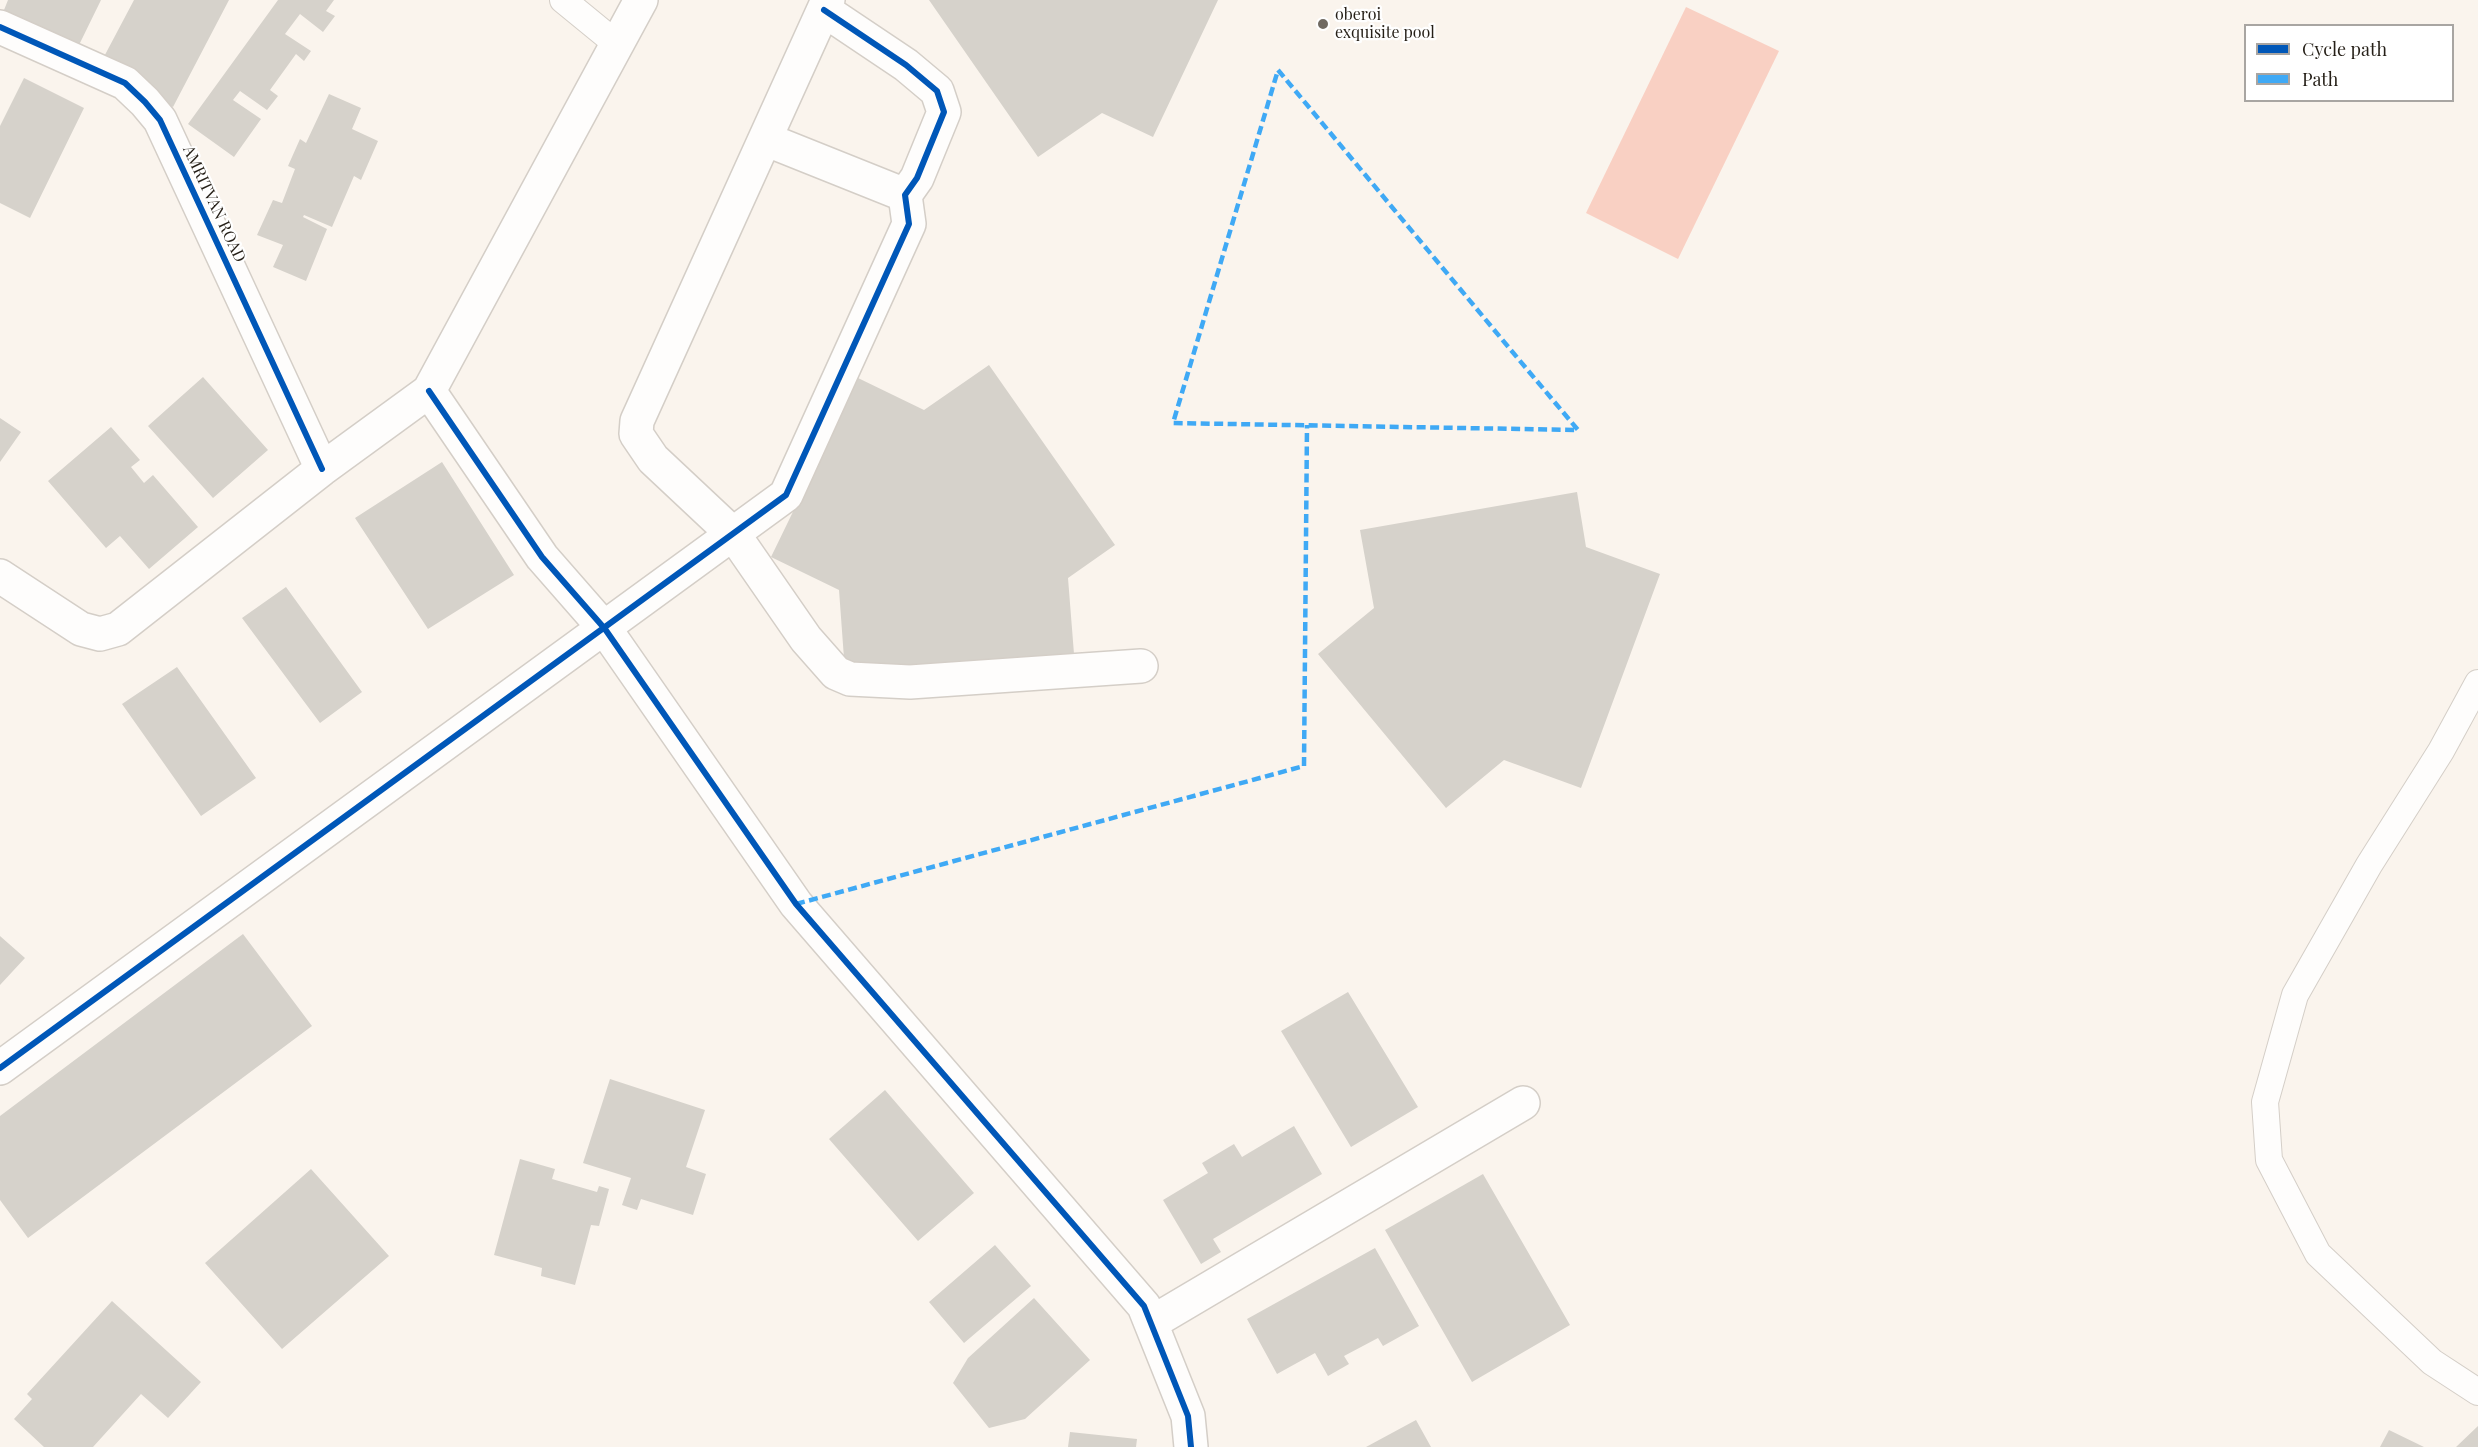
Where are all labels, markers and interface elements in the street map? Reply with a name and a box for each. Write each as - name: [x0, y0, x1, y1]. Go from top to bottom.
- place label: oberoi exquisite pool: [1335, 5, 1435, 43]
- marker: oberoi exquisite pool: [1316, 17, 1330, 31]
- legend: [2244, 24, 2454, 102]
- text: Cycle path: [2302, 37, 2387, 61]
- text: Path: [2302, 67, 2338, 91]
- street label: AMRITVAN ROAD: [179, 142, 249, 266]

